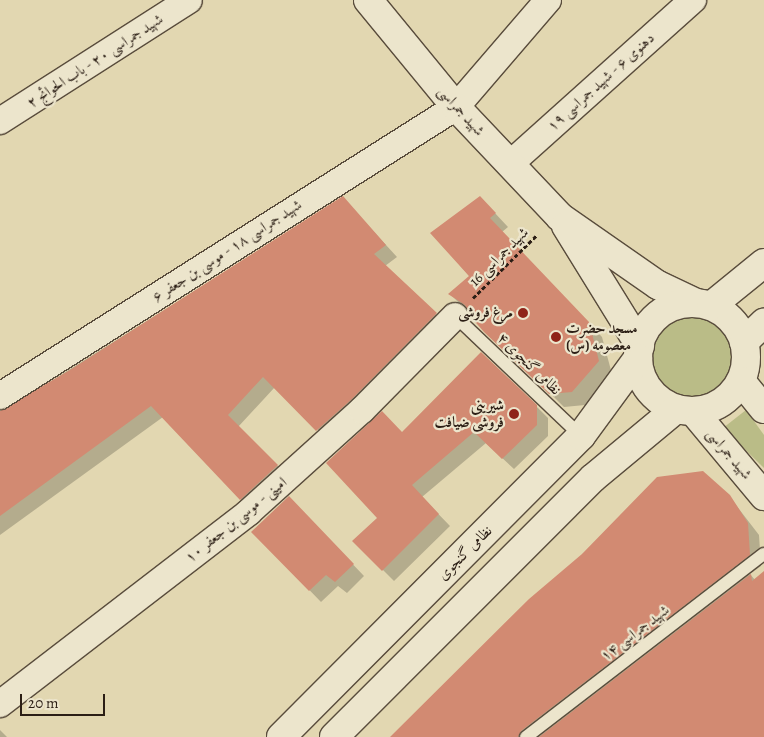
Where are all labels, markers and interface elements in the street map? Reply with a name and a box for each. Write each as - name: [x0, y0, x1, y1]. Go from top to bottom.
- street label: شهید جمراسی ۲۰ - باب الحوائج ۲: [23, 10, 167, 112]
- street label: دهنوی ۶ - شهید جمراسی ۱۹: [543, 29, 659, 135]
- street label: شهید جمراسی: [434, 82, 488, 140]
- street label: شهید جمراسی ۱۸ - موسی بن جعفر ۶: [148, 196, 306, 306]
- street label: شهید جمراسی 16: [466, 224, 532, 290]
- place label: مرغ فروشی: [458, 304, 513, 322]
- marker: مرغ فروشی: [517, 307, 529, 319]
- place label: مسجد حضرت معصومه (س): [566, 319, 638, 354]
- street label: نظامی گنجوی ۴: [493, 329, 565, 399]
- marker: مسجد حضرت معصومه (س): [550, 331, 562, 343]
- place label: شیرینی فروشی ضیافت: [434, 396, 504, 431]
- marker: شیرینی فروشی ضیافت: [508, 408, 520, 420]
- street label: شهید جمراسی: [702, 425, 756, 483]
- street label: امینی - موسی بن جعفر ۱۰: [181, 473, 291, 567]
- street label: نظامی گنجوی: [434, 522, 496, 584]
- street label: شهید جمراسی ۱۴: [597, 601, 673, 665]
- scale bar: [22, 684, 108, 716]
- text: 20 m: [28, 693, 59, 713]

